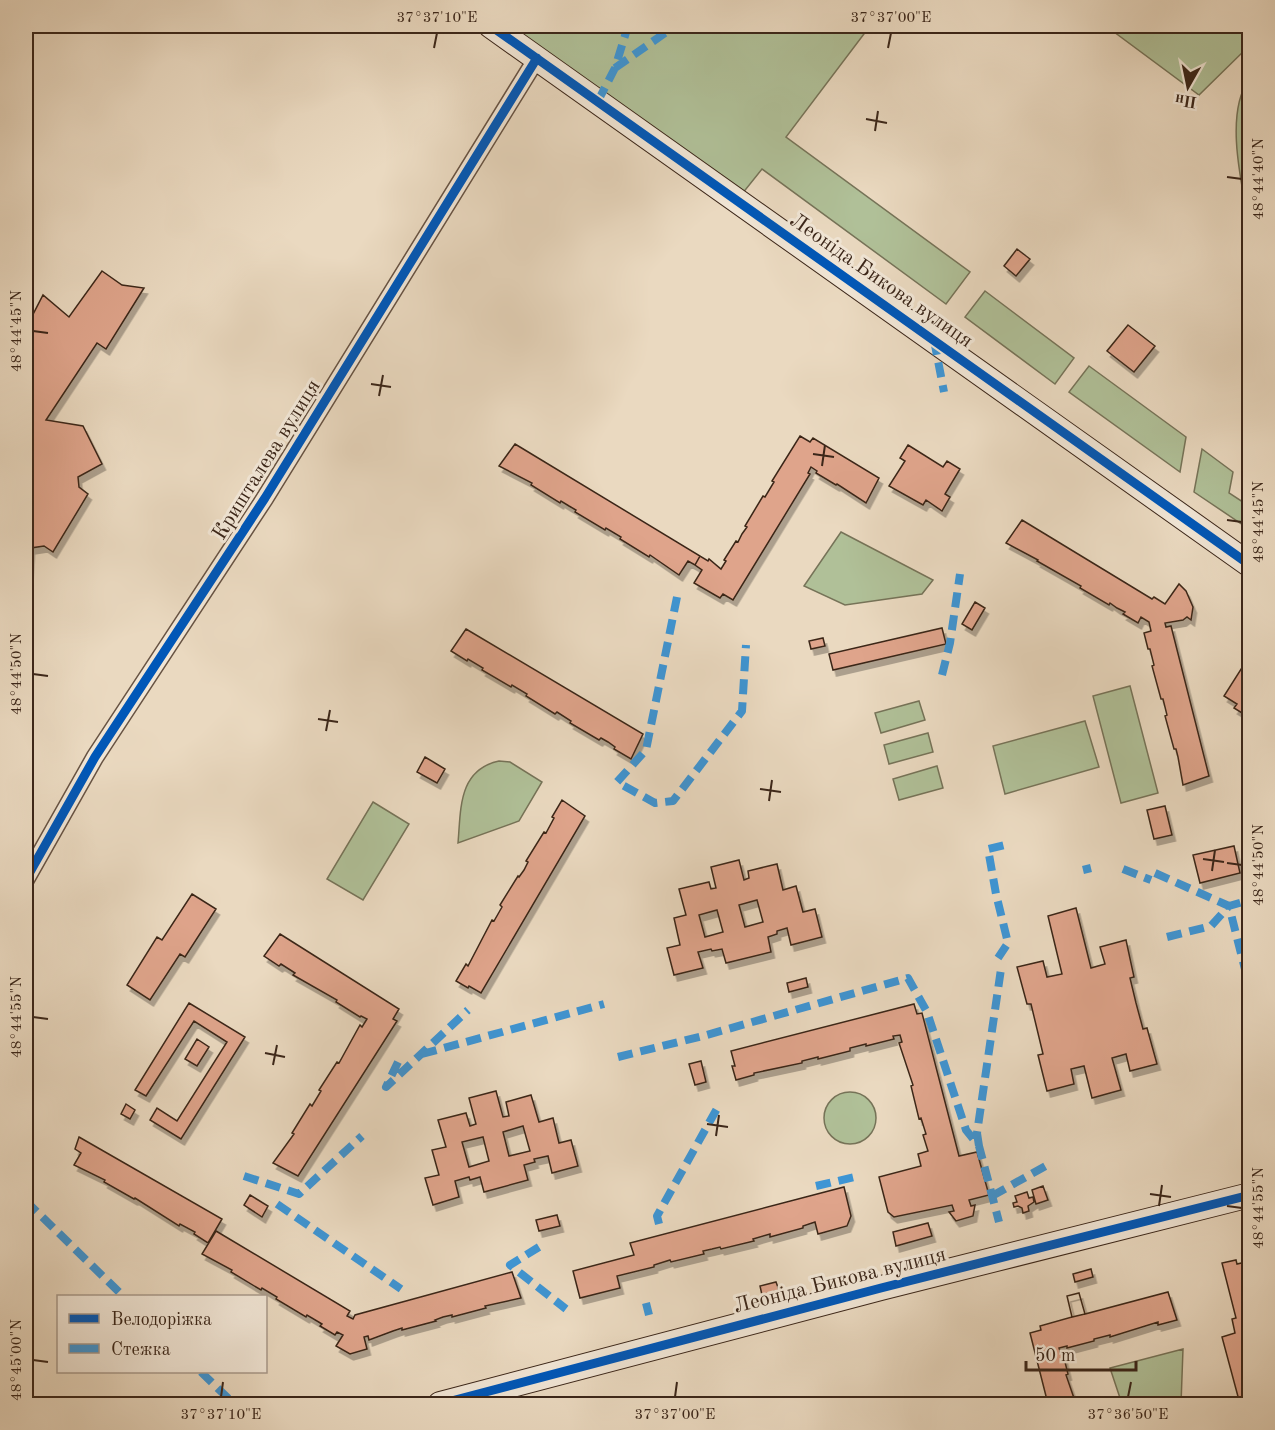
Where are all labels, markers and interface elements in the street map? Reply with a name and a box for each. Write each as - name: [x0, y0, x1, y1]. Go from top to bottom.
- text: 37°37'10"E: [397, 11, 477, 26]
- text: 37°37'00"E: [851, 11, 931, 26]
- north arrow: [1158, 57, 1218, 117]
- text: Пн: [1174, 90, 1198, 109]
- text: 48°44'40"N: [1252, 138, 1267, 220]
- street label: Леоніда Бикова вулиця: [786, 210, 976, 352]
- text: 48°44'45"N: [10, 290, 25, 372]
- street label: Кришталева вулиця: [209, 376, 325, 544]
- text: 48°44'45"N: [1252, 481, 1267, 563]
- text: 48°44'50"N: [10, 633, 25, 715]
- text: 48°44'50"N: [1252, 824, 1267, 906]
- text: 48°44'55"N: [10, 976, 25, 1058]
- text: 48°44'55"N: [1252, 1167, 1267, 1249]
- street label: Леоніда Бикова вулиця: [732, 1244, 948, 1318]
- legend: [57, 1295, 267, 1373]
- text: Велодоріжка: [111, 1311, 212, 1329]
- text: 48°45'00"N: [10, 1319, 25, 1401]
- scale bar: [1026, 1334, 1136, 1372]
- text: Стежка: [111, 1341, 171, 1359]
- text: 50 m: [1035, 1347, 1075, 1365]
- text: 37°37'10"E: [181, 1408, 261, 1423]
- text: 37°37'00"E: [635, 1408, 715, 1423]
- text: 37°36'50"E: [1088, 1408, 1168, 1423]

